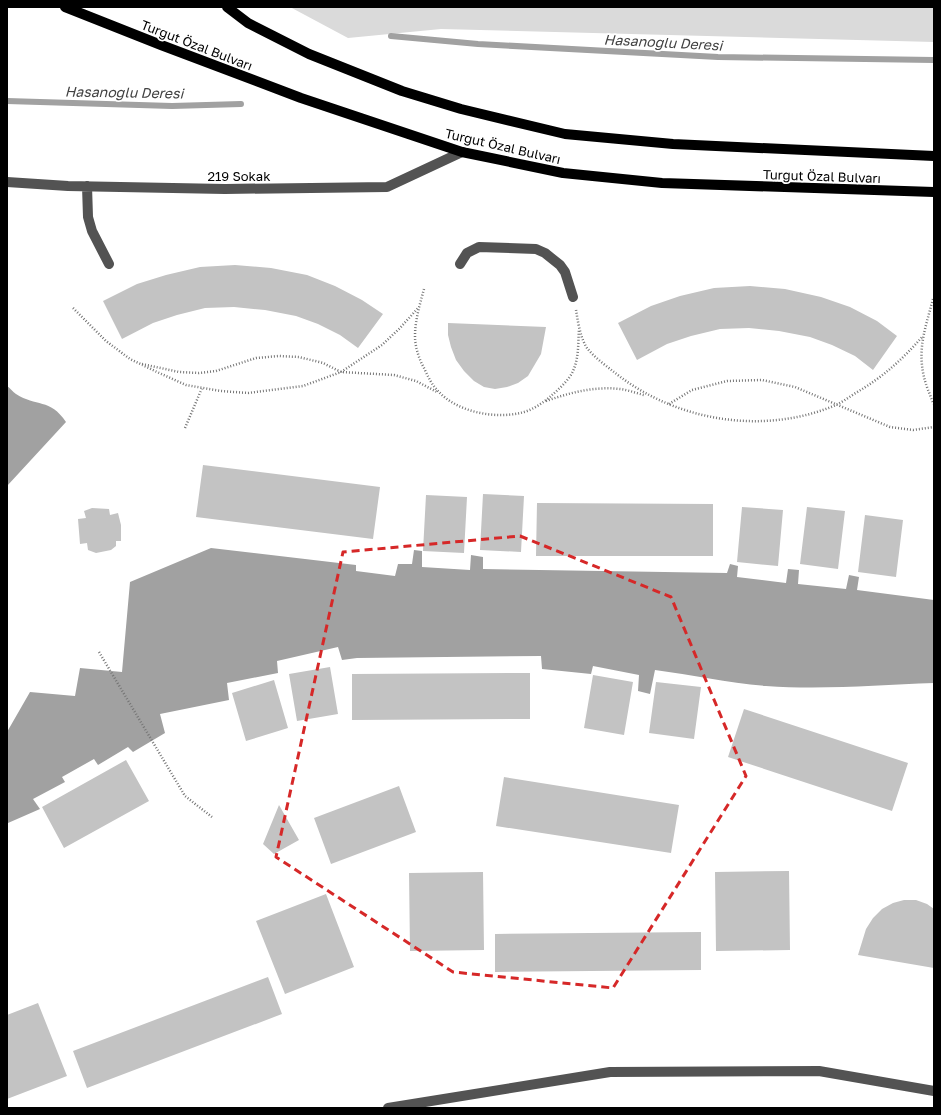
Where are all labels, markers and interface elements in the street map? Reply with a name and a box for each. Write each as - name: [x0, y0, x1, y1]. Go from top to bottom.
- street label: Turgut Özal Bulvarı: [139, 16, 255, 74]
- water label: Hasanoğlu Deresi: [603, 30, 725, 54]
- water label: Hasanoğlu Deresi: [65, 82, 186, 102]
- street label: Turgut Özal Bulvarı: [444, 125, 562, 167]
- street label: Turgut Özal Bulvarı: [763, 166, 881, 186]
- street label: 219 Sokak: [208, 168, 271, 184]

